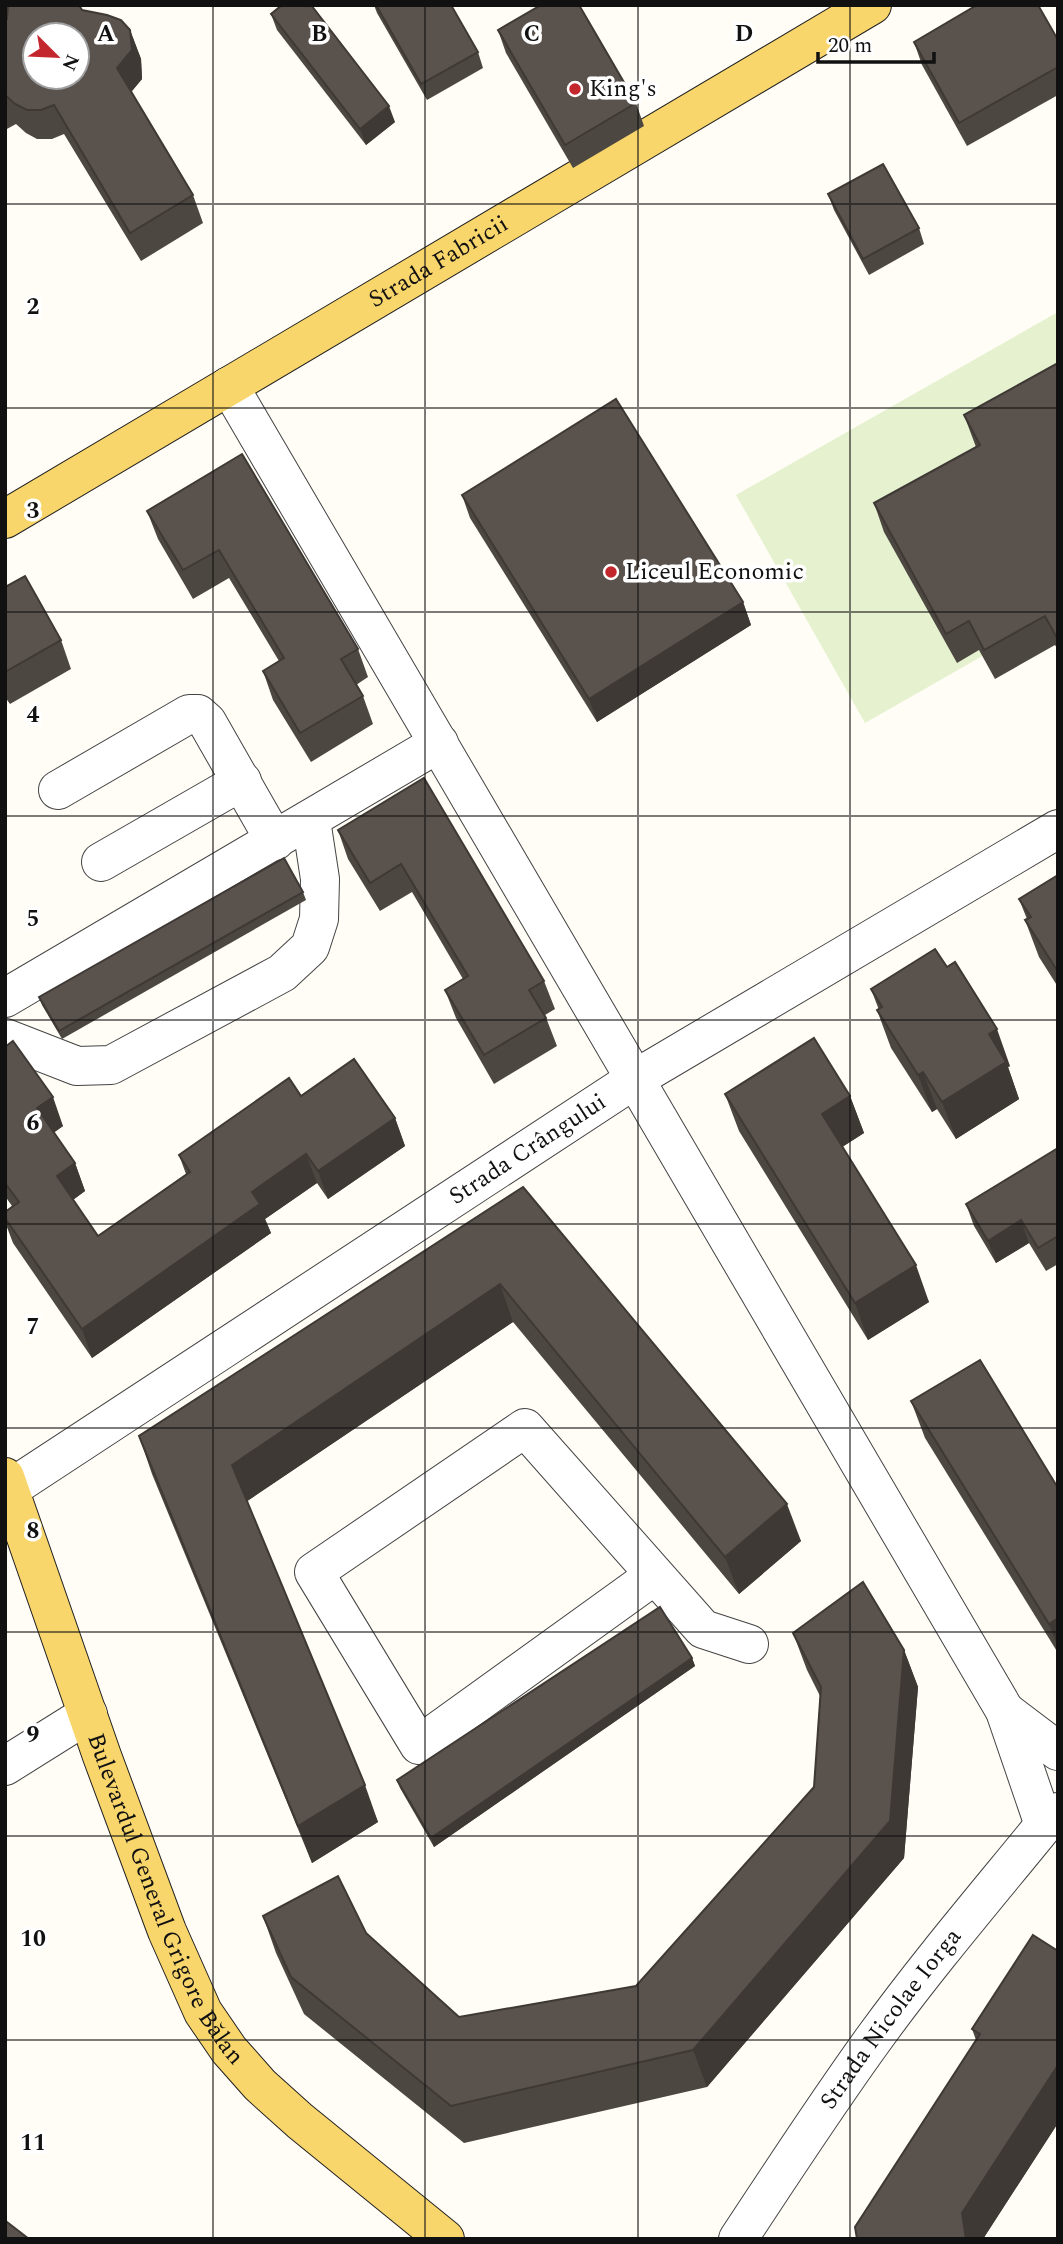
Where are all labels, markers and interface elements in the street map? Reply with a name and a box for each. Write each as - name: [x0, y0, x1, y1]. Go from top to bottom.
- text: A: [97, 17, 115, 52]
- text: B: [311, 17, 327, 52]
- text: C: [524, 17, 540, 52]
- text: D: [735, 17, 753, 52]
- north arrow: [21, 21, 91, 91]
- scale bar: [818, 21, 934, 65]
- text: 20 m: [828, 30, 872, 62]
- text: N: [54, 49, 87, 75]
- place label: King's: [589, 71, 657, 107]
- marker: King's: [567, 81, 583, 97]
- street label: Strada Fabricii: [362, 206, 515, 318]
- text: 2: [27, 290, 40, 325]
- text: 3: [27, 494, 40, 529]
- place label: Liceul Economic: [625, 554, 804, 590]
- marker: Liceul Economic: [603, 564, 619, 580]
- text: 4: [27, 698, 40, 733]
- text: 5: [27, 902, 39, 937]
- street label: Strada Crângului: [442, 1084, 614, 1214]
- text: 6: [27, 1106, 40, 1141]
- text: 7: [27, 1310, 39, 1345]
- text: 8: [27, 1514, 39, 1549]
- text: 9: [27, 1718, 40, 1753]
- street label: Bulevardul General Grigore Bălan: [77, 1728, 252, 2073]
- street label: Strada Nicolae Iorga: [811, 1920, 971, 2117]
- text: 10: [20, 1922, 46, 1957]
- text: 11: [20, 2126, 46, 2161]

